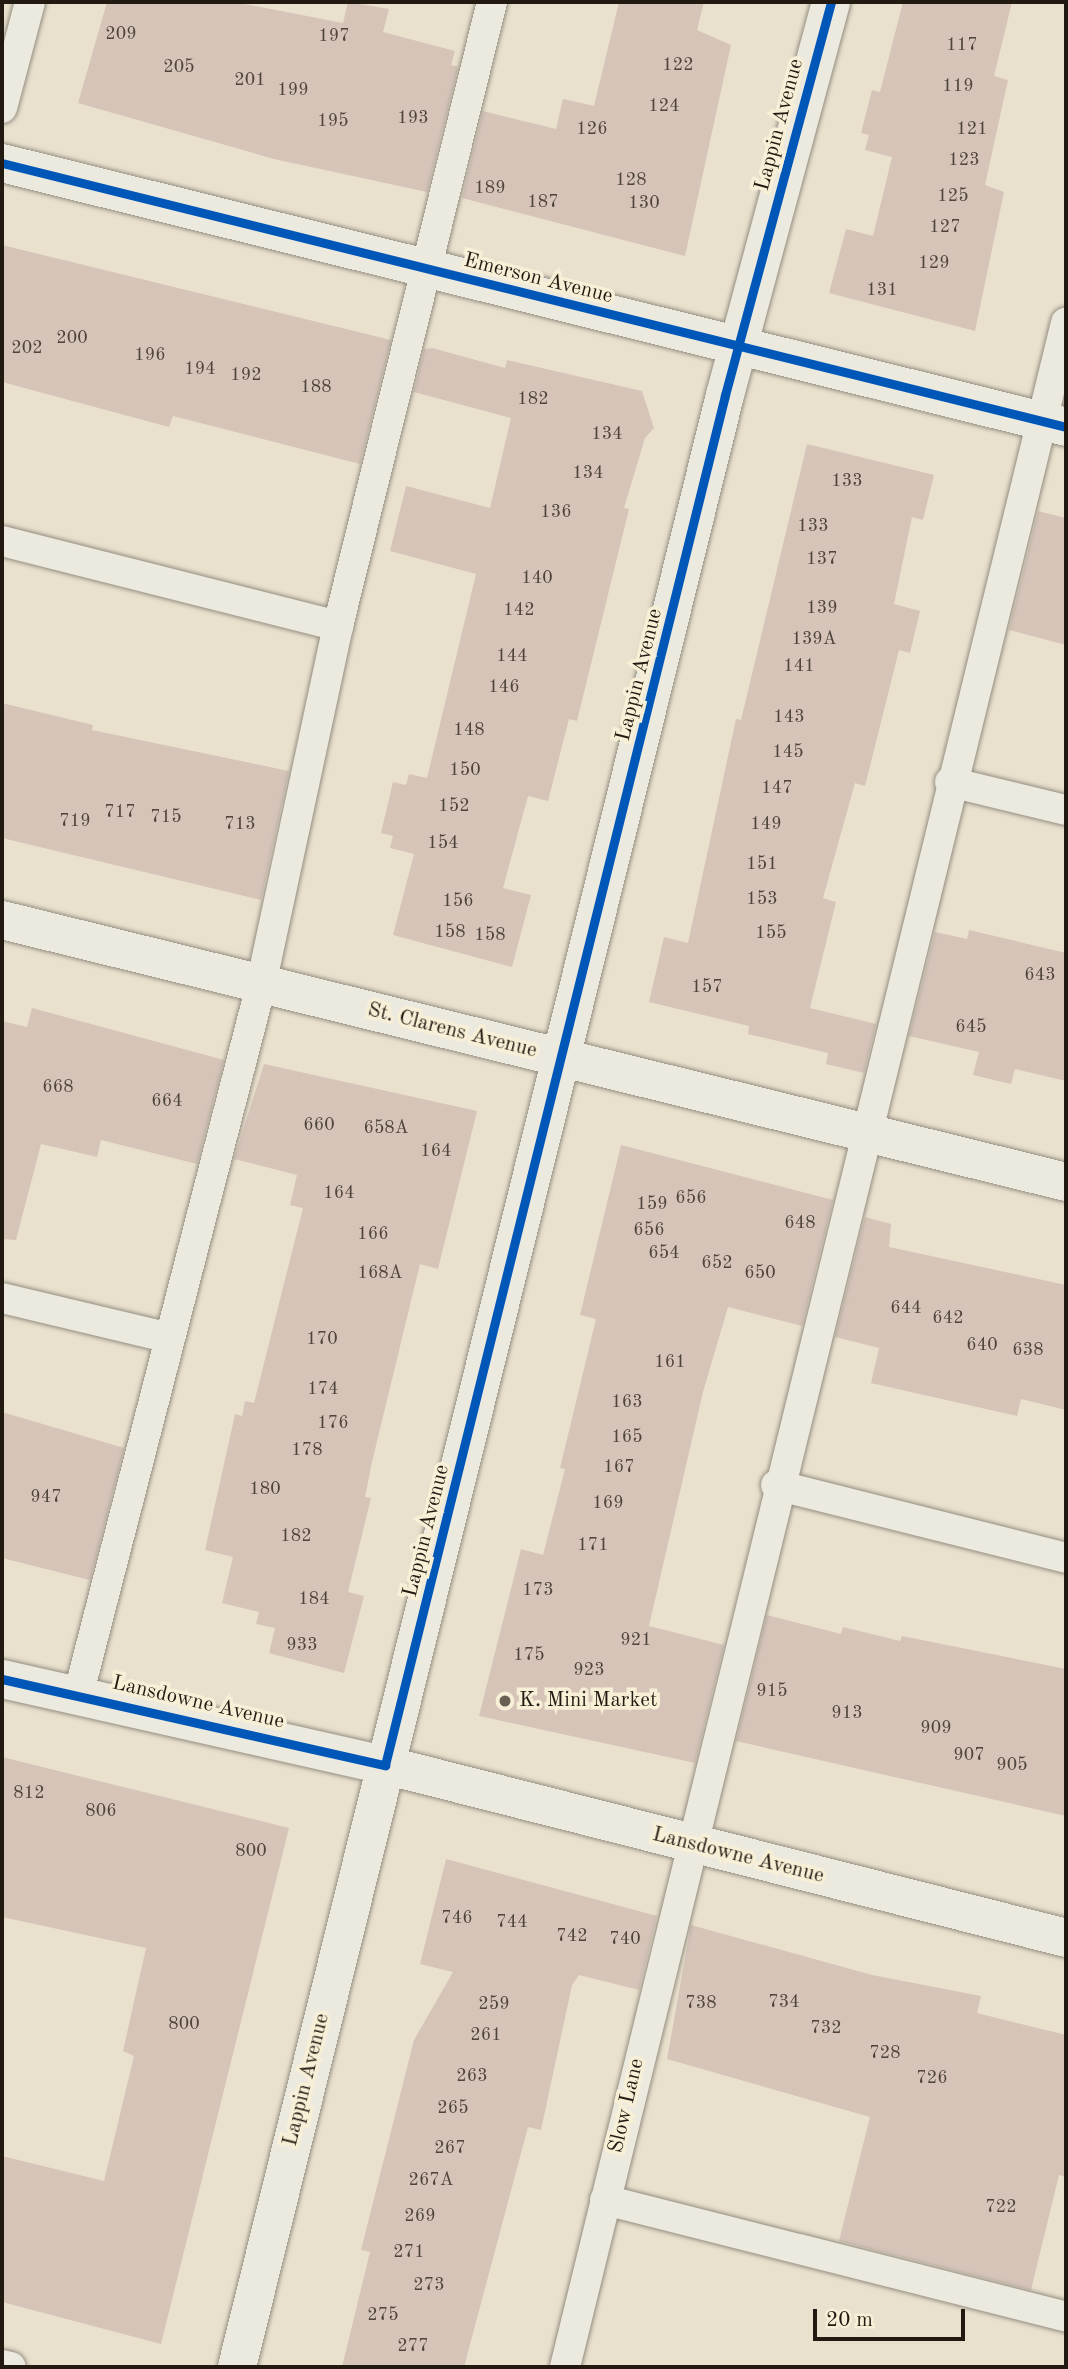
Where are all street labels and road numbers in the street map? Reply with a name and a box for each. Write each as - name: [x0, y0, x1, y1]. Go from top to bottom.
- street label: Lappin Avenue: [750, 56, 810, 194]
- street label: Emerson Avenue: [461, 248, 615, 310]
- street label: Lappin Avenue: [611, 606, 669, 744]
- street label: St. Clarens Avenue: [365, 998, 539, 1064]
- street label: Lappin Avenue: [398, 1462, 456, 1600]
- street label: Lansdowne Avenue: [110, 1671, 286, 1735]
- street label: Lansdowne Avenue: [650, 1823, 826, 1889]
- street label: Lappin Avenue: [278, 2011, 336, 2149]
- street label: Slow Lane: [604, 2056, 650, 2156]

